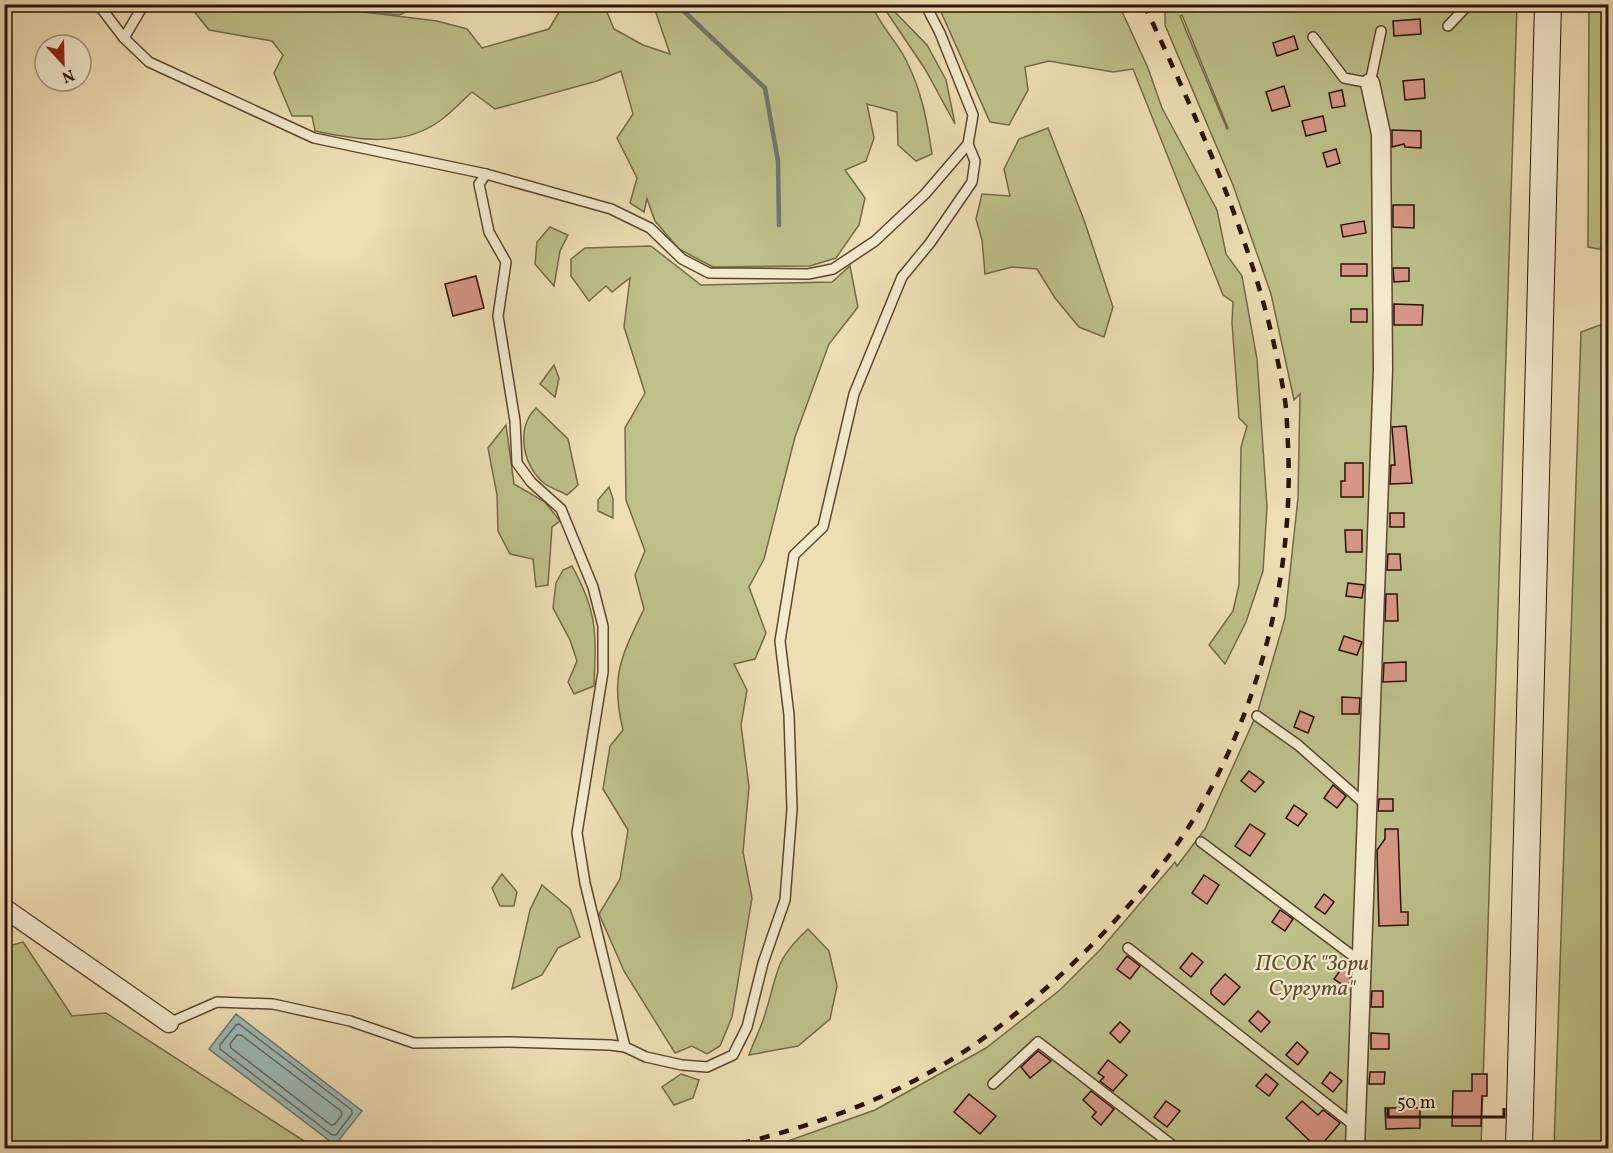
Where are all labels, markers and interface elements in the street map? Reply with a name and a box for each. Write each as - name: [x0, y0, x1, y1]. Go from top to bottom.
- north arrow: [33, 33, 93, 93]
- text: N: [58, 63, 77, 88]
- park label: ПСОК "Зори Сургута": [1255, 949, 1369, 1005]
- scale bar: [1388, 1081, 1504, 1119]
- text: 50 m: [1397, 1091, 1436, 1116]

